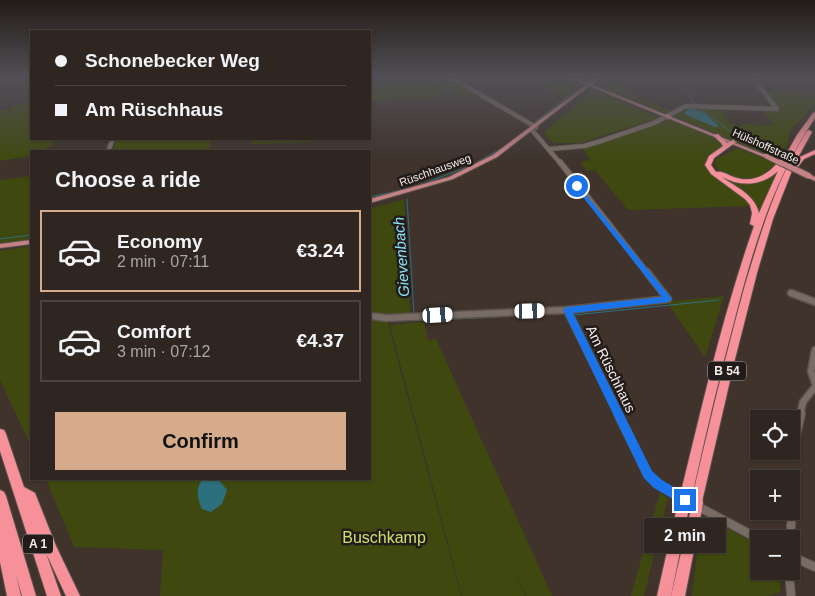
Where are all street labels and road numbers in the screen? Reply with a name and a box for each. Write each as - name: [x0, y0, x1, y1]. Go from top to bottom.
- street label: Hülshoffstraße: [731, 126, 801, 166]
- street label: Rüschhausweg: [398, 151, 472, 189]
- street label: Am Rüschhaus: [583, 323, 639, 415]
- road number: B 54: [708, 362, 746, 381]
- road number: A 1: [23, 534, 53, 554]

